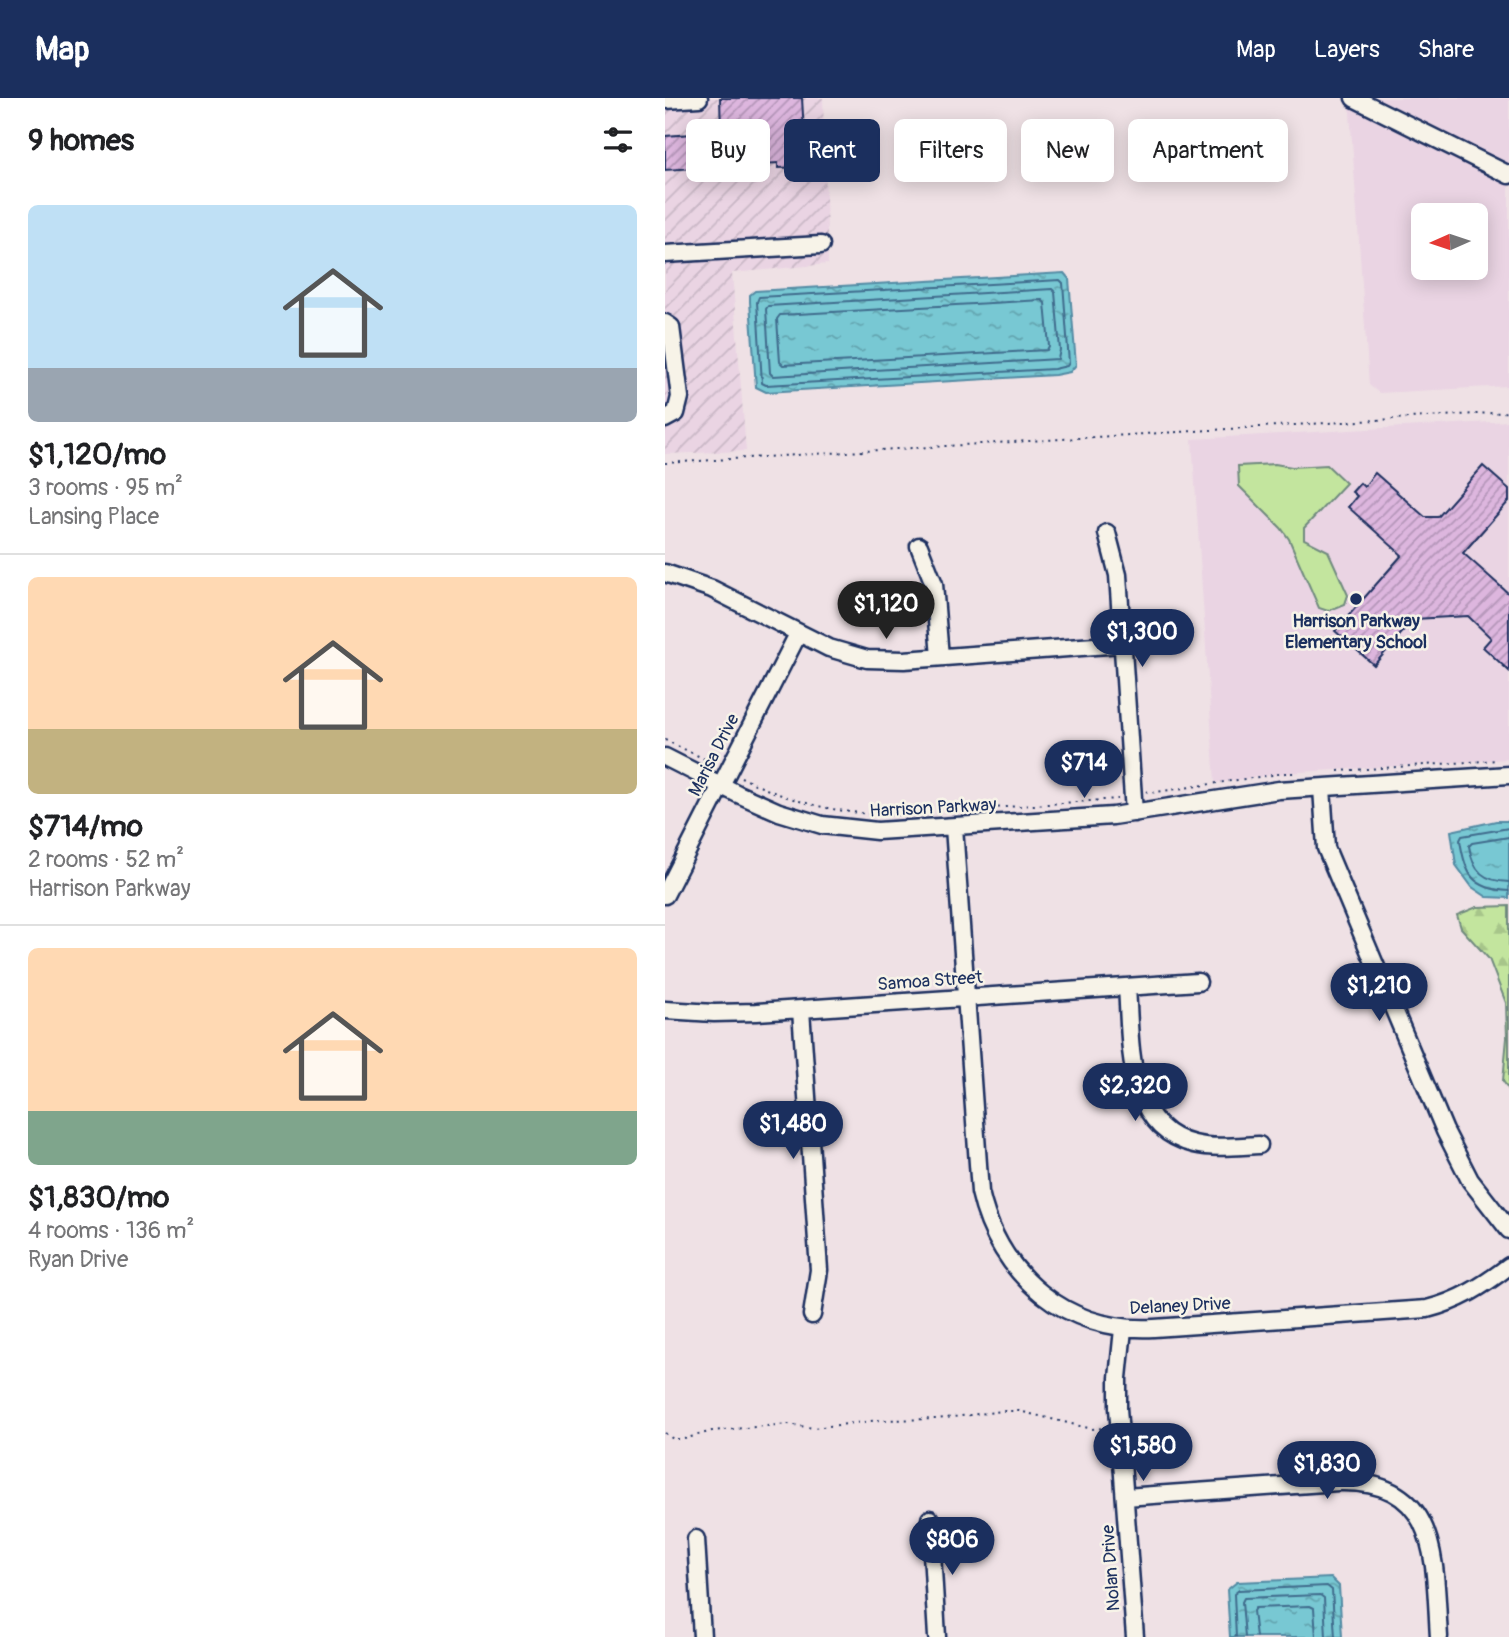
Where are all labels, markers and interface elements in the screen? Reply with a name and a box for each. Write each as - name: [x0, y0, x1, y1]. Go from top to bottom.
- text: Map: [35, 29, 90, 70]
- text: Map: [1236, 35, 1276, 64]
- text: Layers: [1314, 35, 1380, 64]
- text: Share: [1418, 35, 1474, 64]
- chip: Buy: [686, 119, 770, 182]
- chip: Rent: [784, 119, 880, 182]
- chip: Filters: [894, 119, 1007, 182]
- chip: New: [1021, 119, 1114, 182]
- chip: Apartment: [1128, 119, 1288, 182]
- icon: filters: [599, 121, 637, 159]
- text: 9 homes: [28, 122, 134, 159]
- north arrow: [1411, 203, 1487, 280]
- map controls: [1411, 203, 1488, 280]
- icon: home: [270, 250, 396, 376]
- text: $1,120/mo: [28, 436, 166, 473]
- text: 3 rooms · 95 m²: [28, 473, 183, 502]
- text: Lansing Place: [28, 502, 159, 531]
- pin: $1,120: [829, 582, 943, 641]
- text: $1,120: [854, 589, 918, 618]
- marker: Harrison Parkway Elementary School: [1348, 591, 1364, 607]
- pin: $1,300: [1085, 610, 1199, 669]
- place label: Harrison Parkway Elementary School: [1285, 610, 1427, 654]
- text: $1,300: [1106, 617, 1178, 646]
- icon: home: [270, 622, 396, 748]
- street label: Marisa Drive: [683, 710, 745, 800]
- pin: $714: [1043, 740, 1125, 800]
- text: $714: [1061, 748, 1107, 777]
- street label: Harrison Parkway: [869, 793, 997, 823]
- text: $714/mo: [28, 808, 143, 845]
- text: 2 rooms · 52 m²: [28, 845, 184, 874]
- text: Harrison Parkway: [28, 874, 191, 903]
- pin: $1,210: [1322, 964, 1436, 1023]
- street label: Samoa Street: [877, 966, 984, 996]
- text: $1,210: [1347, 971, 1411, 1000]
- icon: home: [270, 993, 396, 1119]
- pin: $2,320: [1078, 1063, 1192, 1123]
- text: $2,320: [1099, 1071, 1171, 1100]
- pin: $1,480: [736, 1102, 850, 1161]
- text: $1,480: [759, 1109, 827, 1138]
- text: $1,830/mo: [28, 1179, 169, 1216]
- text: 4 rooms · 136 m²: [28, 1216, 194, 1245]
- text: Ryan Drive: [28, 1245, 128, 1274]
- street label: Delaney Drive: [1129, 1292, 1231, 1320]
- pin: $1,580: [1086, 1424, 1200, 1483]
- text: $1,580: [1109, 1431, 1177, 1460]
- pin: $1,830: [1270, 1442, 1384, 1501]
- text: $1,830: [1293, 1449, 1361, 1478]
- pin: $806: [911, 1518, 993, 1577]
- street label: Nolan Drive: [1097, 1524, 1125, 1612]
- text: $806: [925, 1525, 979, 1554]

